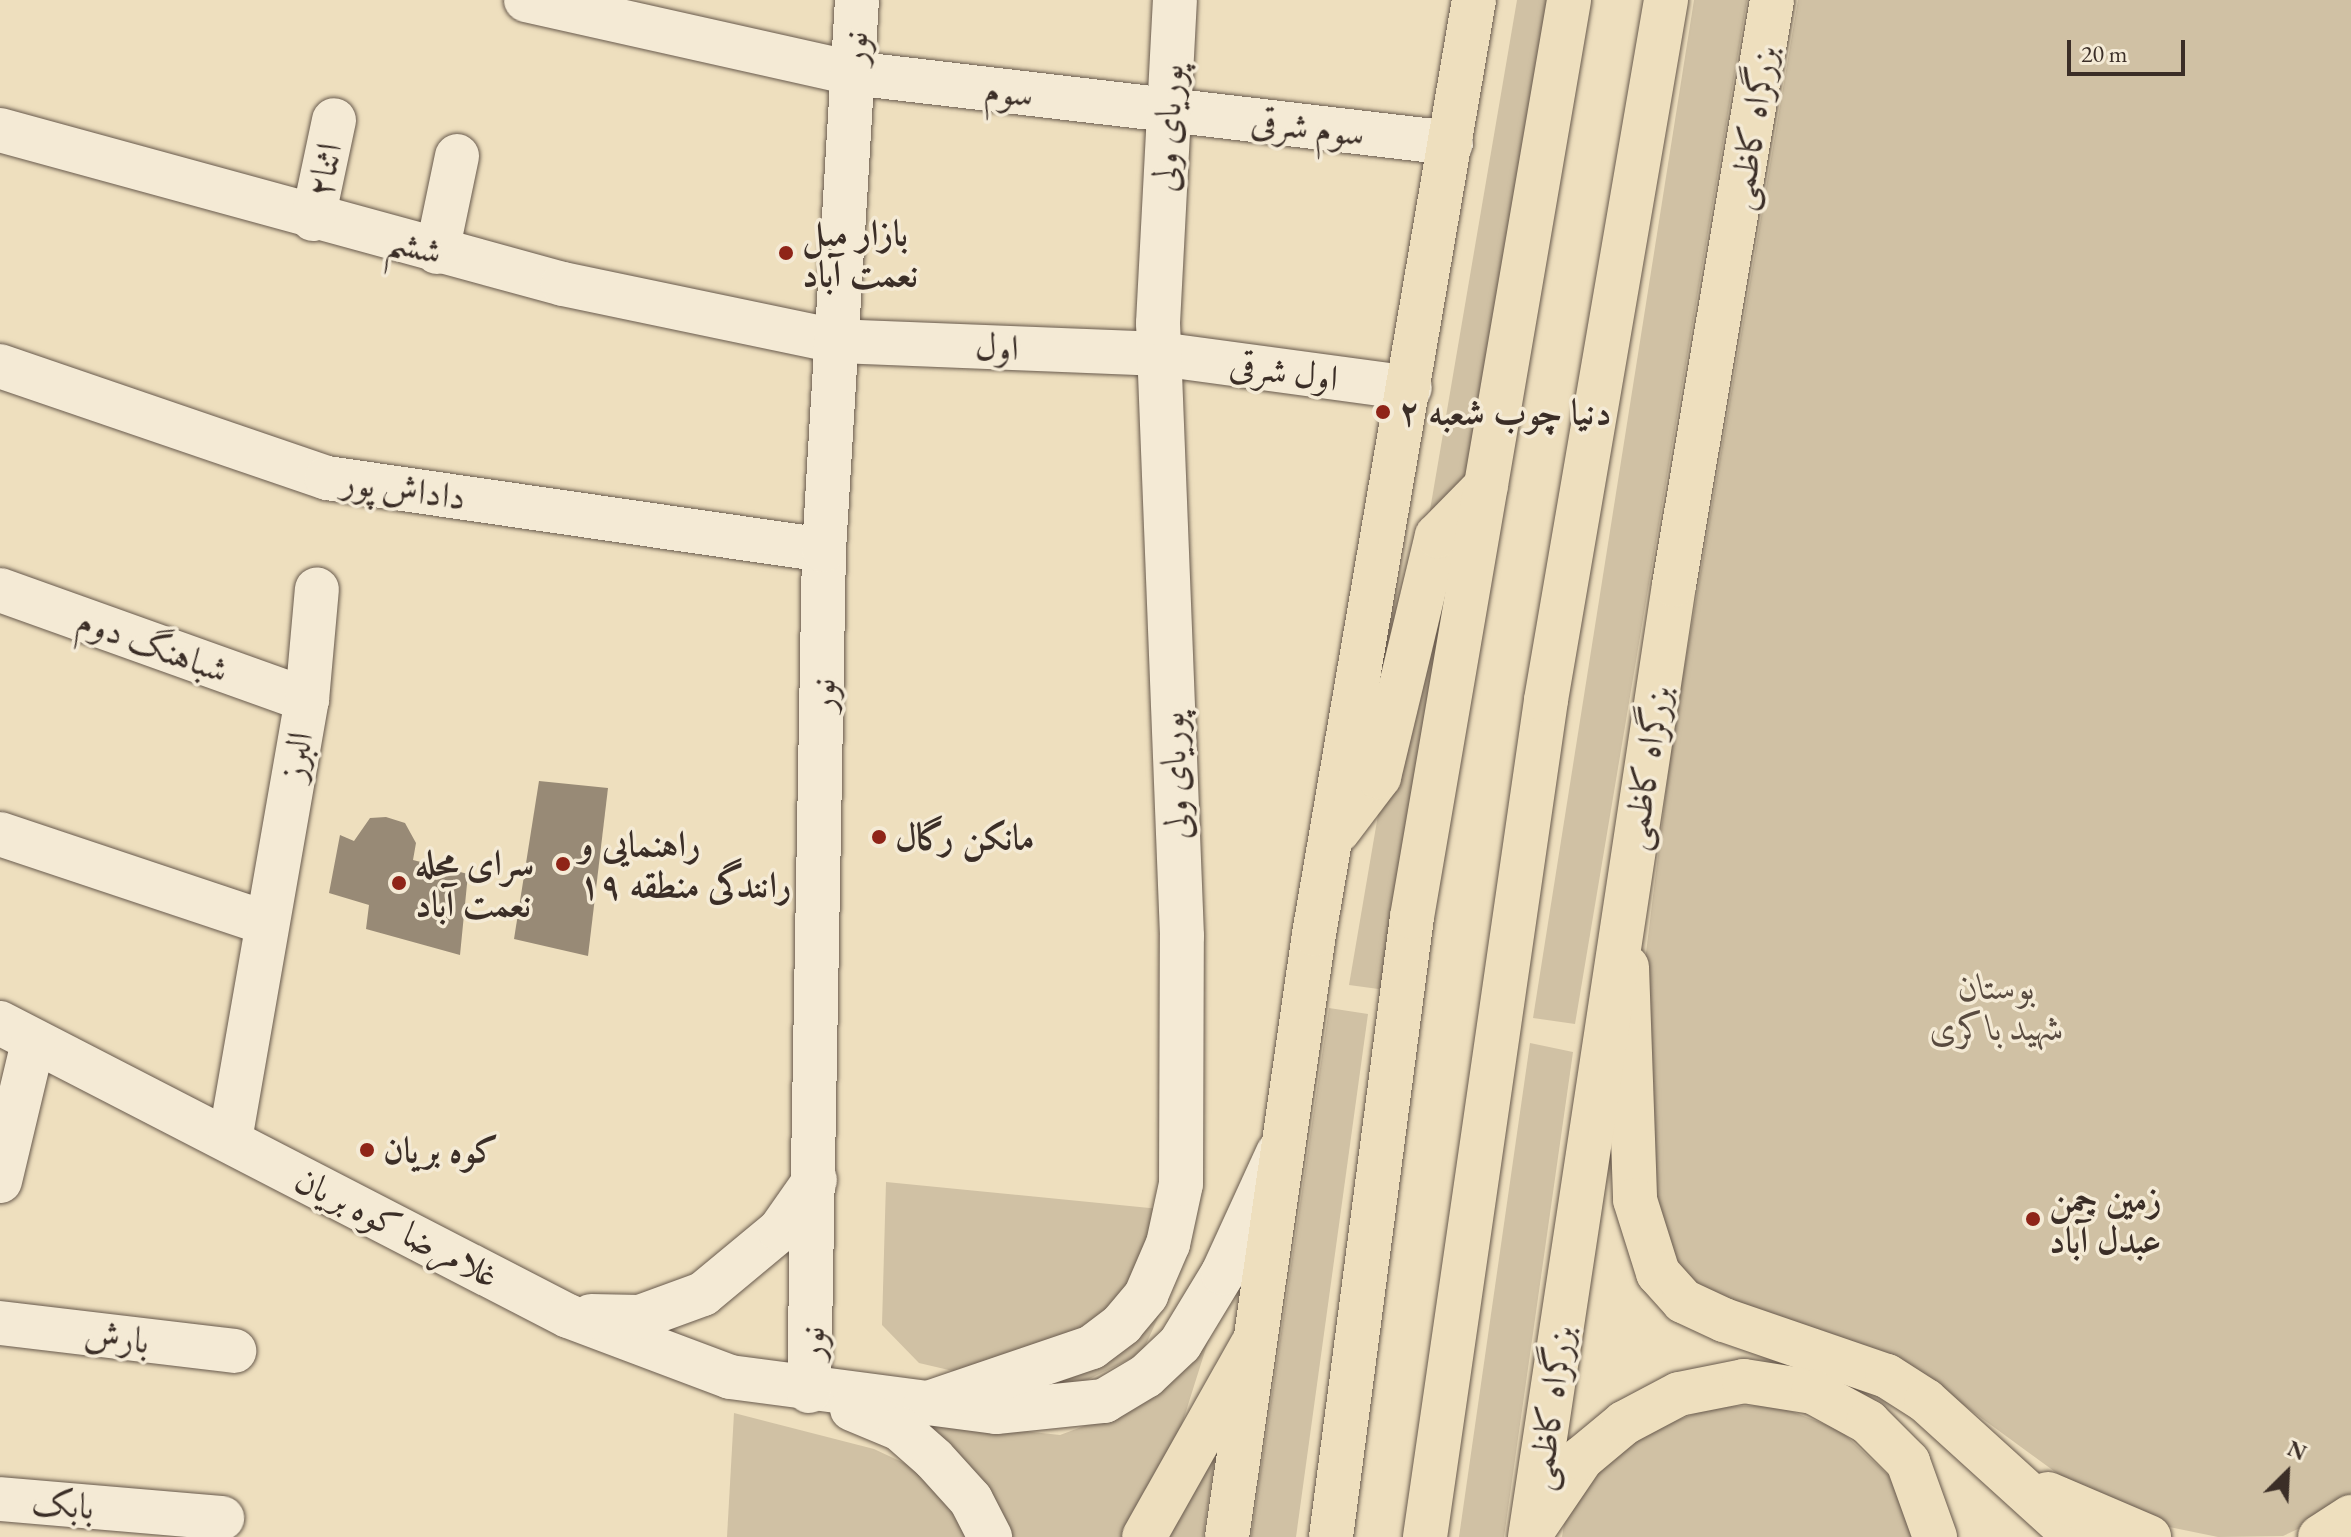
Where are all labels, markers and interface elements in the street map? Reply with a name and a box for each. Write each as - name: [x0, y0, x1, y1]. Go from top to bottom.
- scale bar: [2071, 24, 2189, 74]
- street label: نور: [832, 30, 876, 66]
- text: 20 m: [2081, 38, 2128, 69]
- street label: بزرگراه کاظمی: [1718, 43, 1786, 213]
- street label: پوریای ولی: [1142, 63, 1192, 193]
- street label: سوم: [982, 68, 1036, 116]
- street label: سوم شرقی: [1249, 99, 1367, 155]
- street label: اثنا۲: [297, 139, 351, 201]
- place label: بازار مبل نعمت آباد: [802, 210, 918, 295]
- street label: ششم: [383, 218, 447, 274]
- marker: بازار مبل نعمت آباد: [777, 244, 795, 262]
- street label: اول: [974, 325, 1020, 369]
- street label: اول شرقی: [1227, 342, 1341, 400]
- place label: دنیا چوب شعبه ۲: [1399, 390, 1611, 434]
- marker: دنیا چوب شعبه ۲: [1374, 403, 1392, 421]
- street label: داداش پور: [339, 459, 469, 519]
- street label: شباهنگ دوم: [72, 598, 234, 692]
- street label: نور: [800, 678, 844, 712]
- street label: بزرگراه کاظمی: [1612, 683, 1680, 853]
- street label: پوریای ولی: [1149, 711, 1199, 841]
- street label: البرز: [270, 728, 322, 784]
- place label: مانکن رگال: [895, 815, 1035, 859]
- place label: راهنمایی و رانندگی منطقه ۱۹: [579, 821, 791, 906]
- marker: مانکن رگال: [870, 828, 888, 846]
- place label: سرای محله نعمت آباد: [415, 840, 534, 925]
- marker: راهنمایی و رانندگی منطقه ۱۹: [554, 855, 572, 873]
- marker: سرای محله نعمت آباد: [390, 874, 408, 892]
- park label: بوستان شهید باکری: [1930, 964, 2064, 1049]
- place label: کوه بریان: [383, 1128, 498, 1172]
- marker: کوه بریان: [358, 1141, 376, 1159]
- street label: غلامرضا کوه بریان: [288, 1157, 506, 1297]
- place label: زمین چمن عبدل آباد: [2049, 1176, 2162, 1261]
- marker: زمین چمن عبدل آباد: [2024, 1210, 2042, 1228]
- street label: بارش: [82, 1312, 152, 1362]
- street label: بزرگراه کاظمی: [1517, 1323, 1583, 1493]
- street label: نور: [789, 1325, 833, 1361]
- north arrow: [2247, 1433, 2327, 1513]
- text: N: [2283, 1434, 2311, 1467]
- street label: بابک: [30, 1480, 96, 1528]

